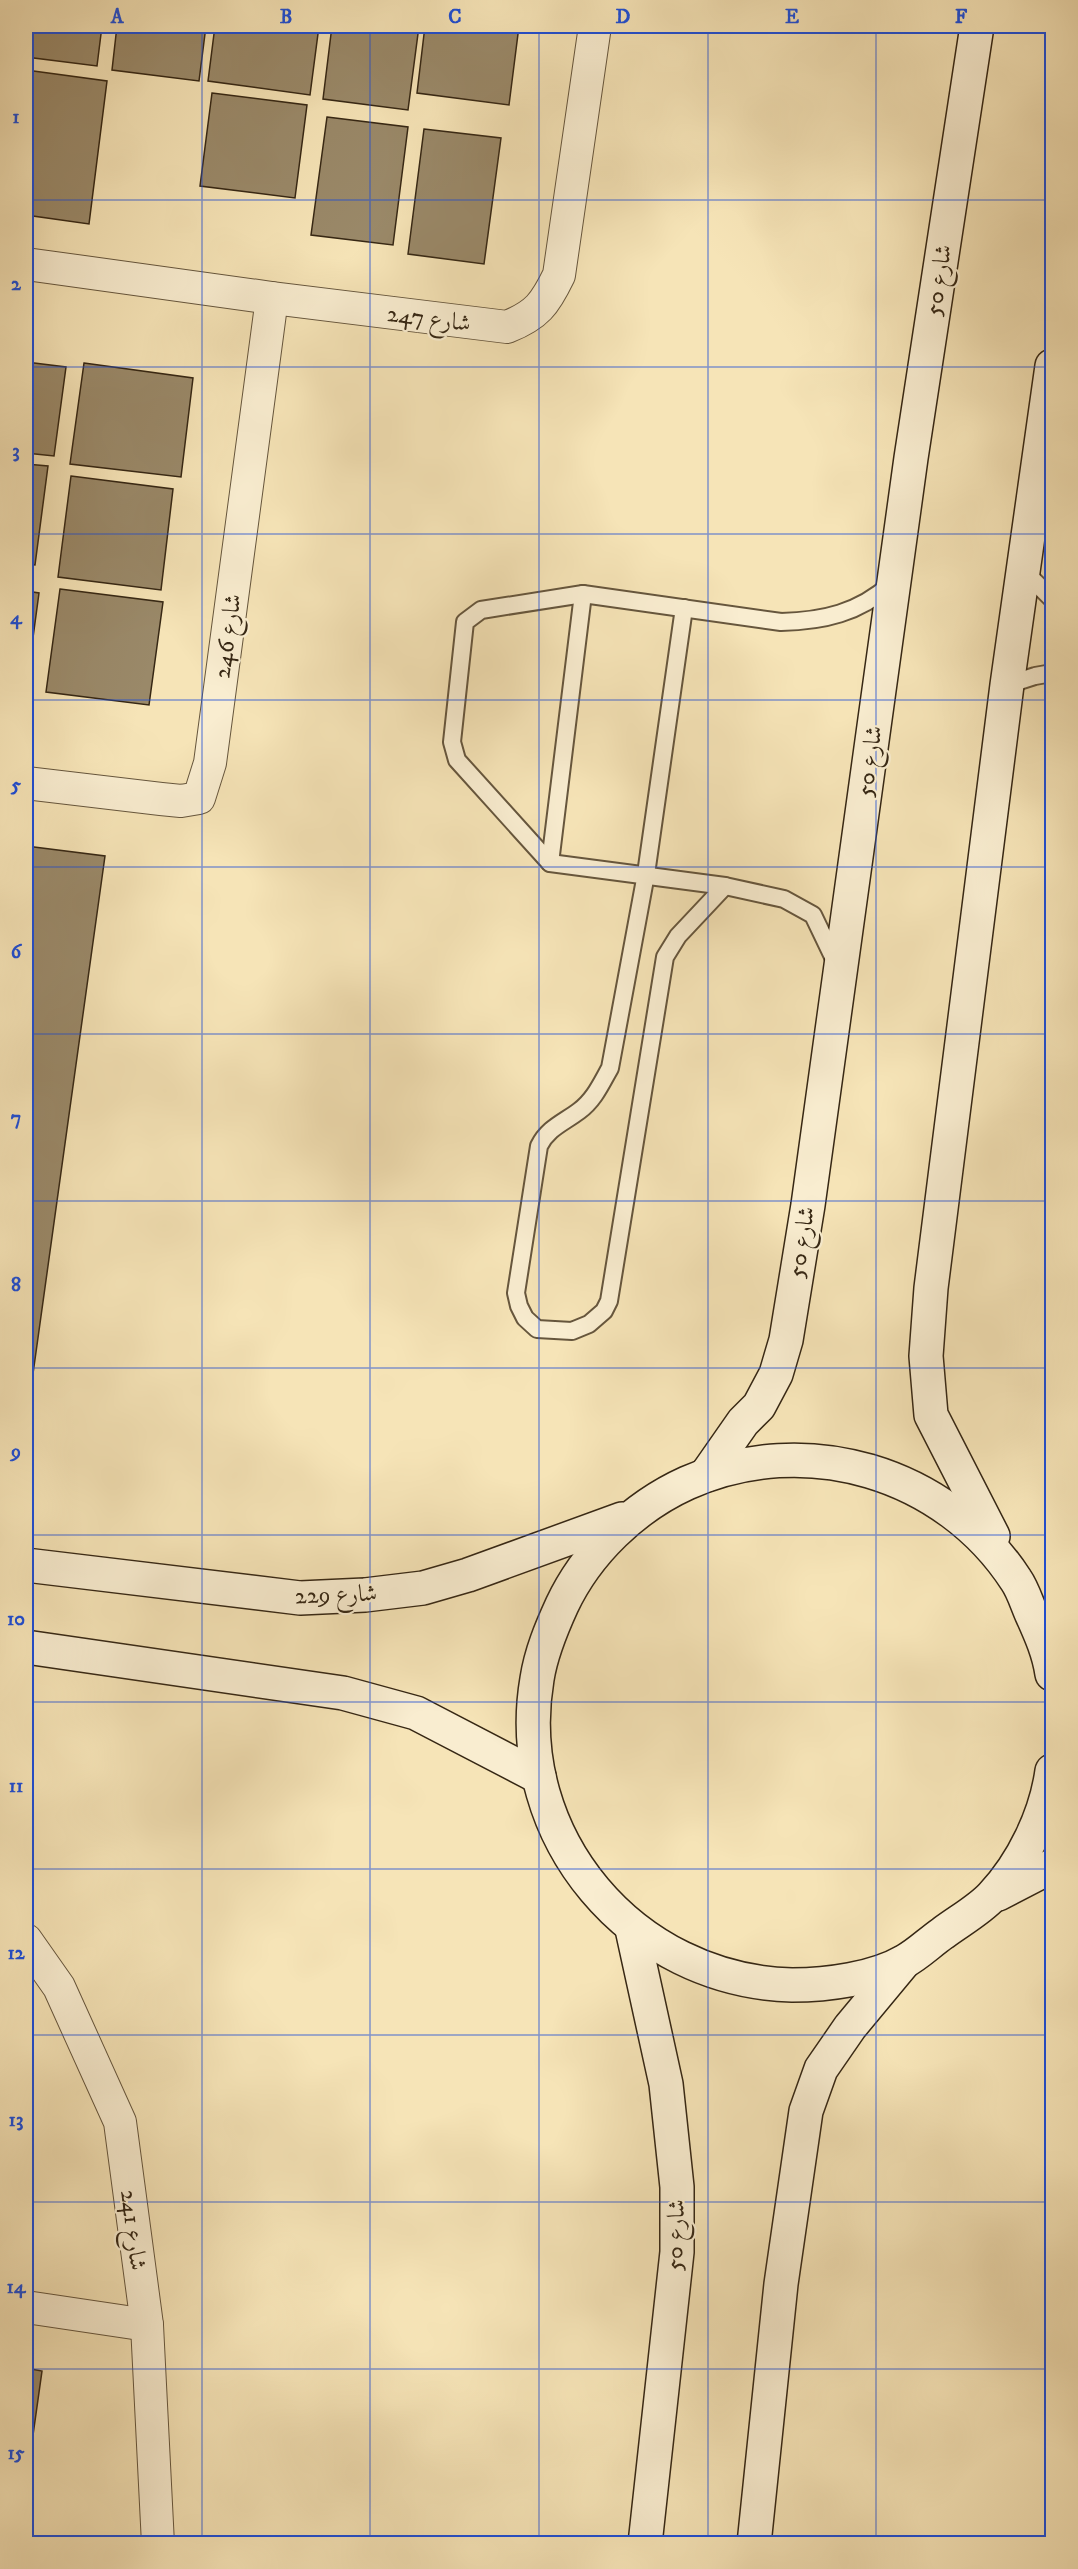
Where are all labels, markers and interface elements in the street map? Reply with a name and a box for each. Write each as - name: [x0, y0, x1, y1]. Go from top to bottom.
- text: A: [110, 5, 125, 30]
- text: B: [280, 5, 292, 30]
- text: C: [448, 5, 462, 30]
- text: D: [616, 5, 631, 30]
- text: E: [785, 5, 799, 30]
- text: F: [955, 5, 968, 30]
- text: 1: [12, 105, 20, 130]
- street label: شارع 50: [919, 242, 963, 319]
- text: 2: [11, 272, 22, 297]
- street label: شارع 247: [385, 299, 473, 343]
- text: 3: [12, 439, 20, 464]
- street label: شارع 246: [207, 592, 253, 681]
- text: 4: [10, 606, 23, 631]
- street label: شارع 50: [850, 724, 894, 799]
- text: 5: [10, 773, 21, 798]
- text: 6: [11, 940, 23, 965]
- text: 7: [11, 1106, 21, 1131]
- street label: شارع 50: [782, 1204, 826, 1281]
- text: 8: [11, 1273, 21, 1298]
- text: 9: [9, 1440, 21, 1465]
- street label: شارع 229: [294, 1579, 378, 1615]
- text: 10: [7, 1607, 25, 1632]
- text: 11: [9, 1774, 23, 1799]
- text: 12: [7, 1941, 26, 1966]
- text: 13: [9, 2108, 23, 2133]
- street label: شارع 241: [109, 2188, 153, 2273]
- street label: شارع 50: [660, 2199, 696, 2272]
- text: 14: [7, 2275, 27, 2300]
- text: 15: [7, 2441, 25, 2466]

